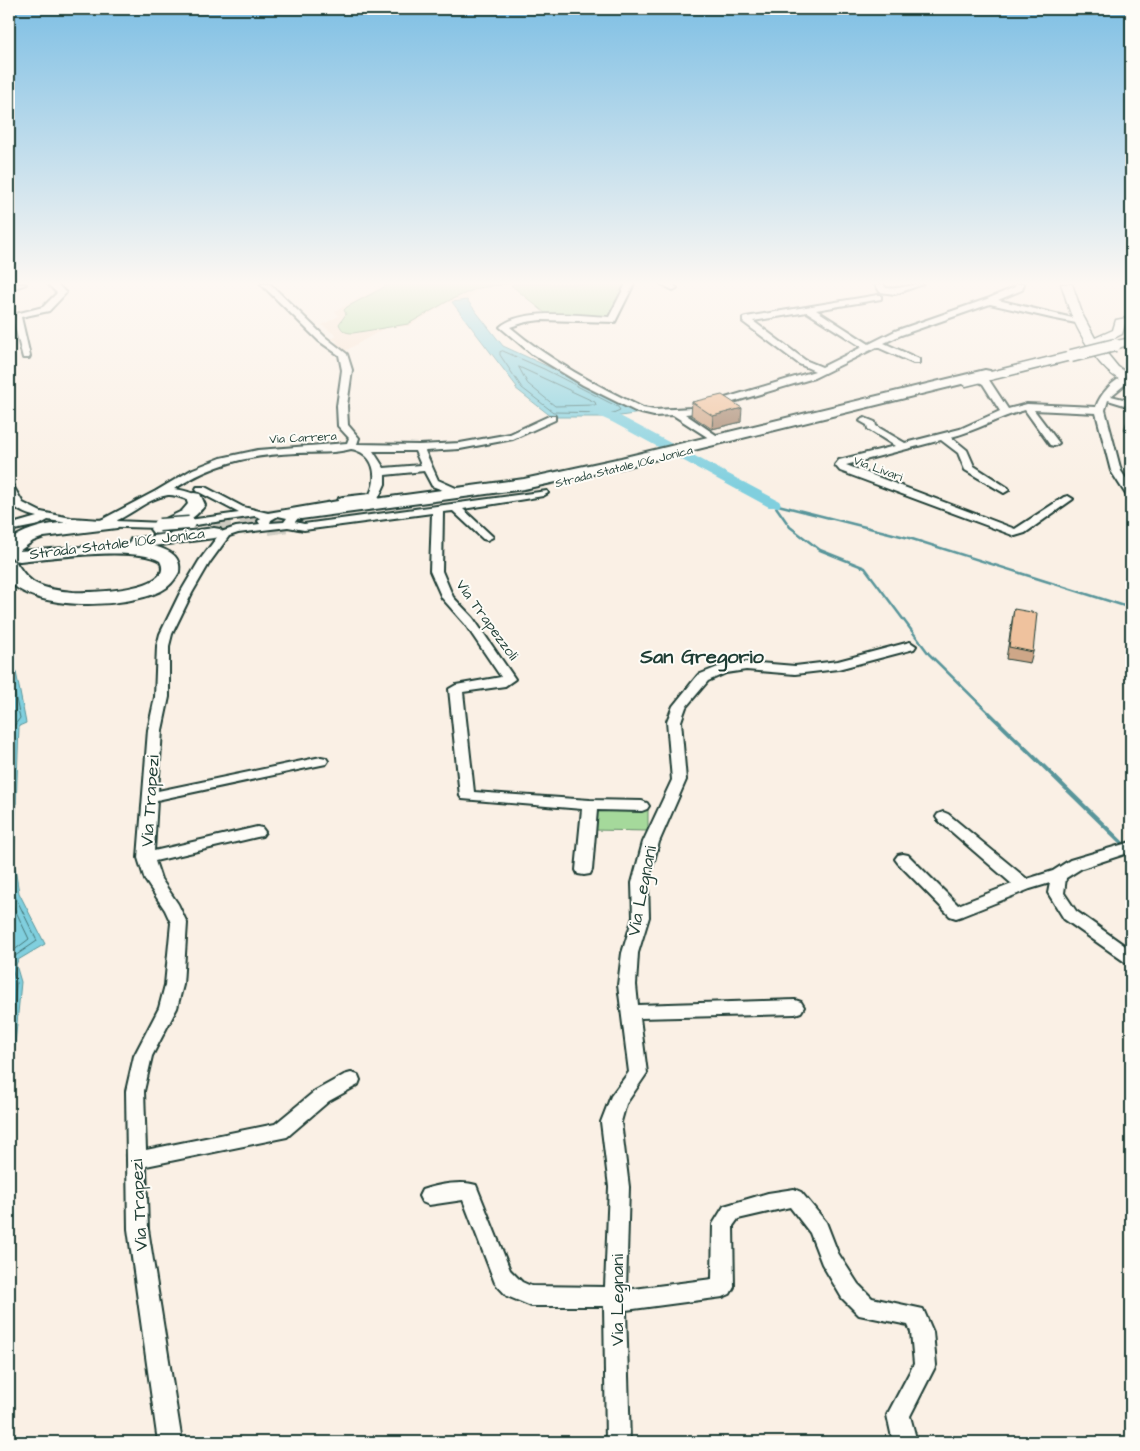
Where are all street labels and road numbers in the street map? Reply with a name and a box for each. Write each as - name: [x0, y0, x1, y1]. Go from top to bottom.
- street label: Via Carrera: [269, 428, 337, 448]
- street label: Strada Statale 106 Jonica: [553, 442, 695, 492]
- street label: Via Livari: [851, 452, 905, 486]
- street label: Strada Statale 106 Jonica: [28, 523, 206, 565]
- street label: Via Trapezzoli: [451, 575, 524, 665]
- street label: Via Trapezi: [134, 754, 166, 848]
- street label: Via Legnani: [621, 843, 664, 939]
- street label: Via Trapezi: [124, 1158, 154, 1252]
- street label: Via Legnani: [605, 1254, 631, 1346]

